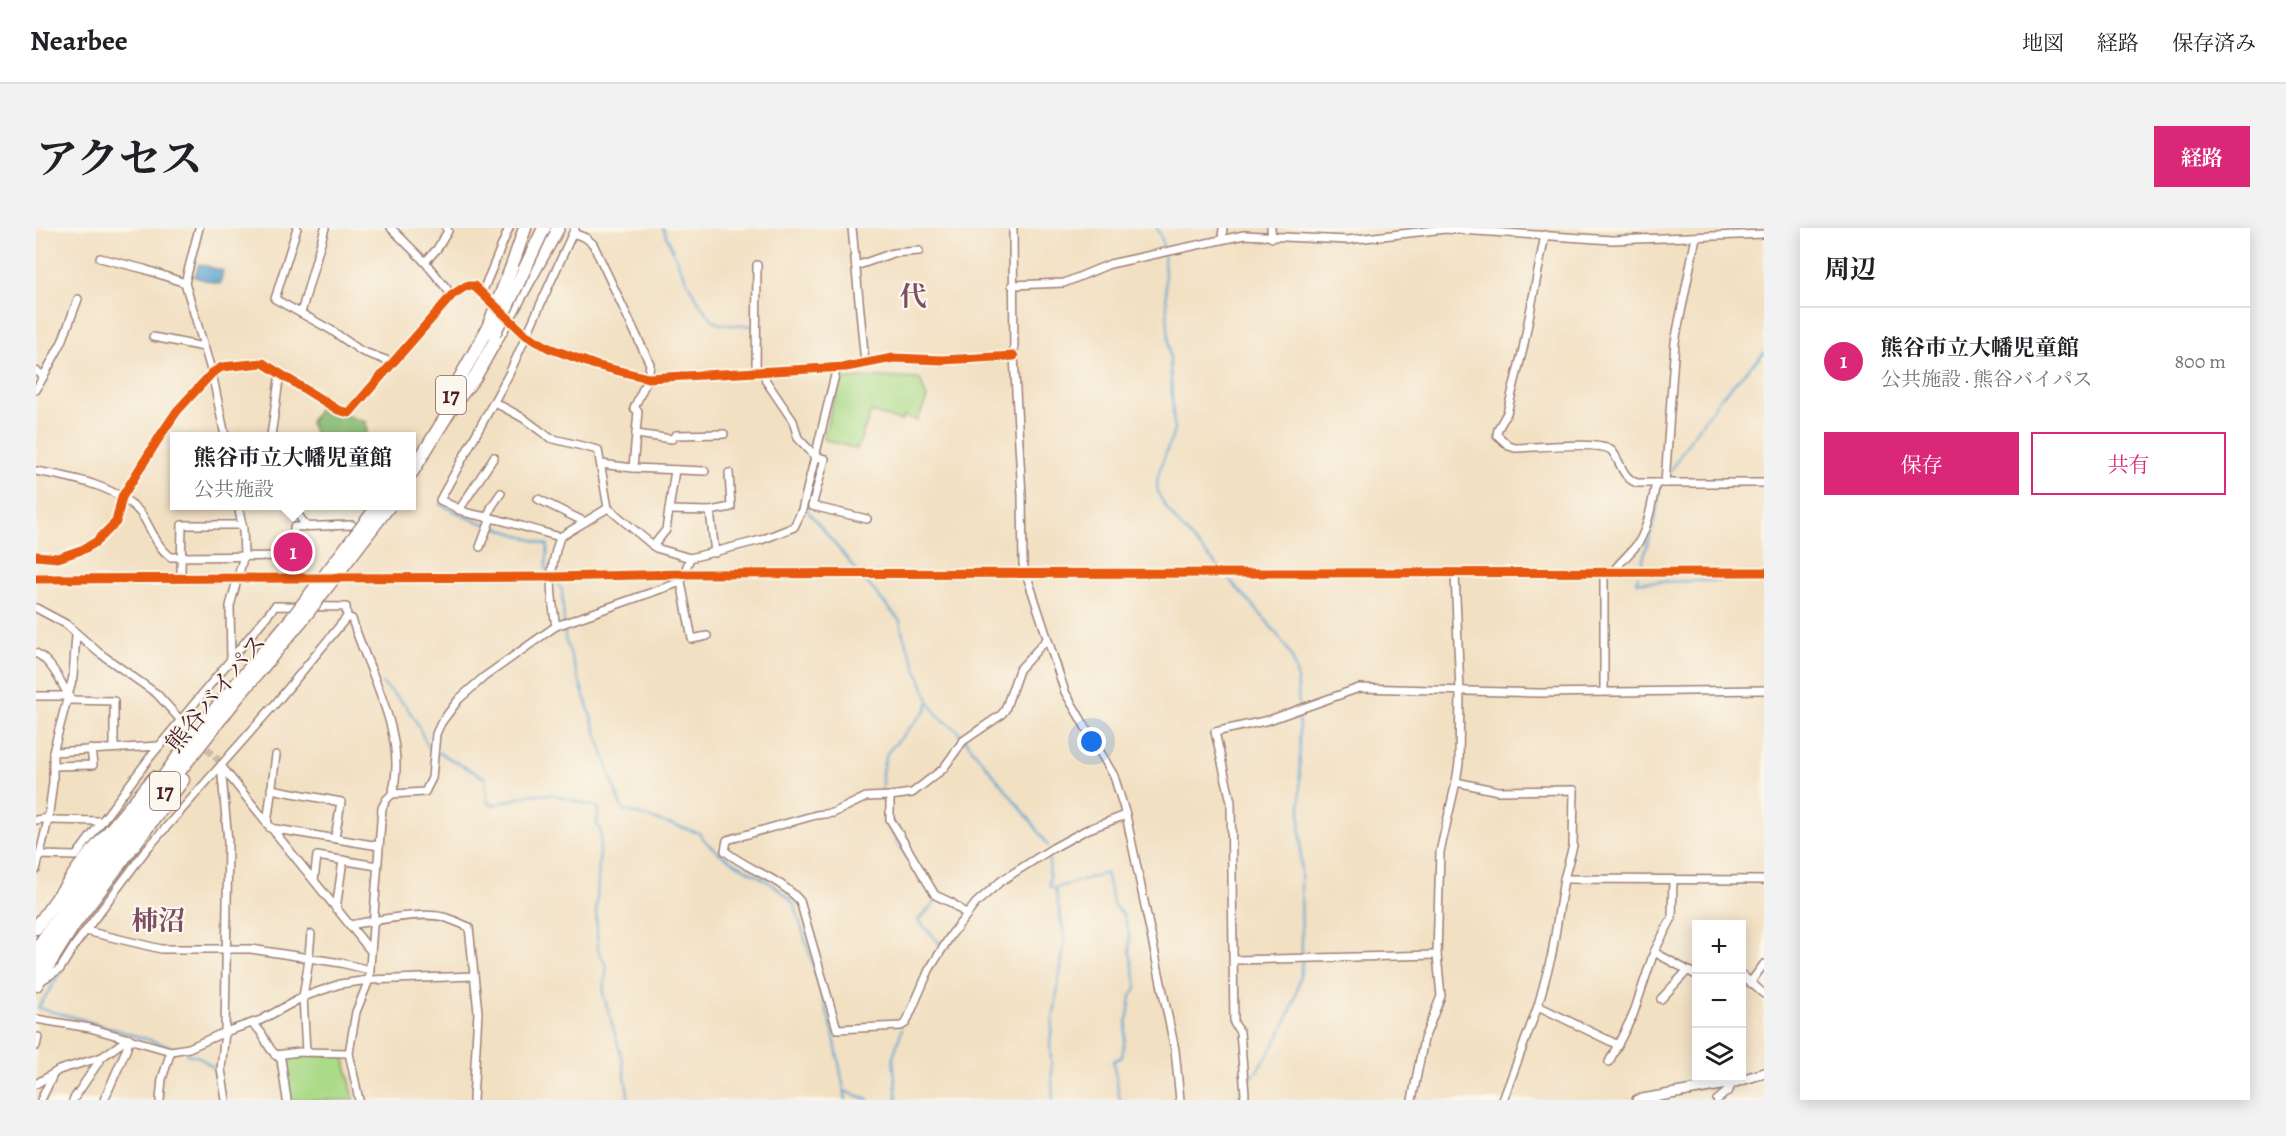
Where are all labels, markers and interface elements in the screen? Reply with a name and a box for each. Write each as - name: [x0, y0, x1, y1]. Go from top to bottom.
- text: Nearbee: [30, 22, 128, 60]
- text: 地図: [2022, 29, 2064, 57]
- text: 経路: [2097, 29, 2139, 57]
- text: 保存済み: [2172, 29, 2256, 57]
- button: 経路: [2154, 126, 2250, 187]
- text: アクセス: [36, 130, 203, 187]
- text: 周辺: [1824, 252, 1876, 287]
- district label: 代: [900, 279, 927, 315]
- text: 熊谷市立大幡児童館: [1881, 333, 2079, 363]
- text: 1: [1840, 348, 1847, 375]
- text: 800 m: [2174, 348, 2226, 375]
- text: 公共施設 · 熊谷バイパス: [1881, 366, 2092, 393]
- road number: 17: [436, 376, 466, 414]
- popup: [170, 432, 416, 510]
- button: 保存: [1824, 432, 2019, 495]
- button: 共有: [2031, 432, 2226, 495]
- text: 熊谷市立大幡児童館: [194, 443, 392, 473]
- text: 公共施設: [194, 476, 274, 503]
- pin: 1: [274, 530, 312, 574]
- street label: 熊谷バイパス: [158, 627, 274, 759]
- your location: [1077, 727, 1106, 756]
- road number: 17: [150, 772, 180, 810]
- district label: 柿沼: [131, 903, 185, 939]
- map controls: [1692, 920, 1746, 1082]
- button: +: [1692, 920, 1746, 974]
- button: −: [1692, 974, 1746, 1028]
- button: layers: [1692, 1028, 1746, 1082]

